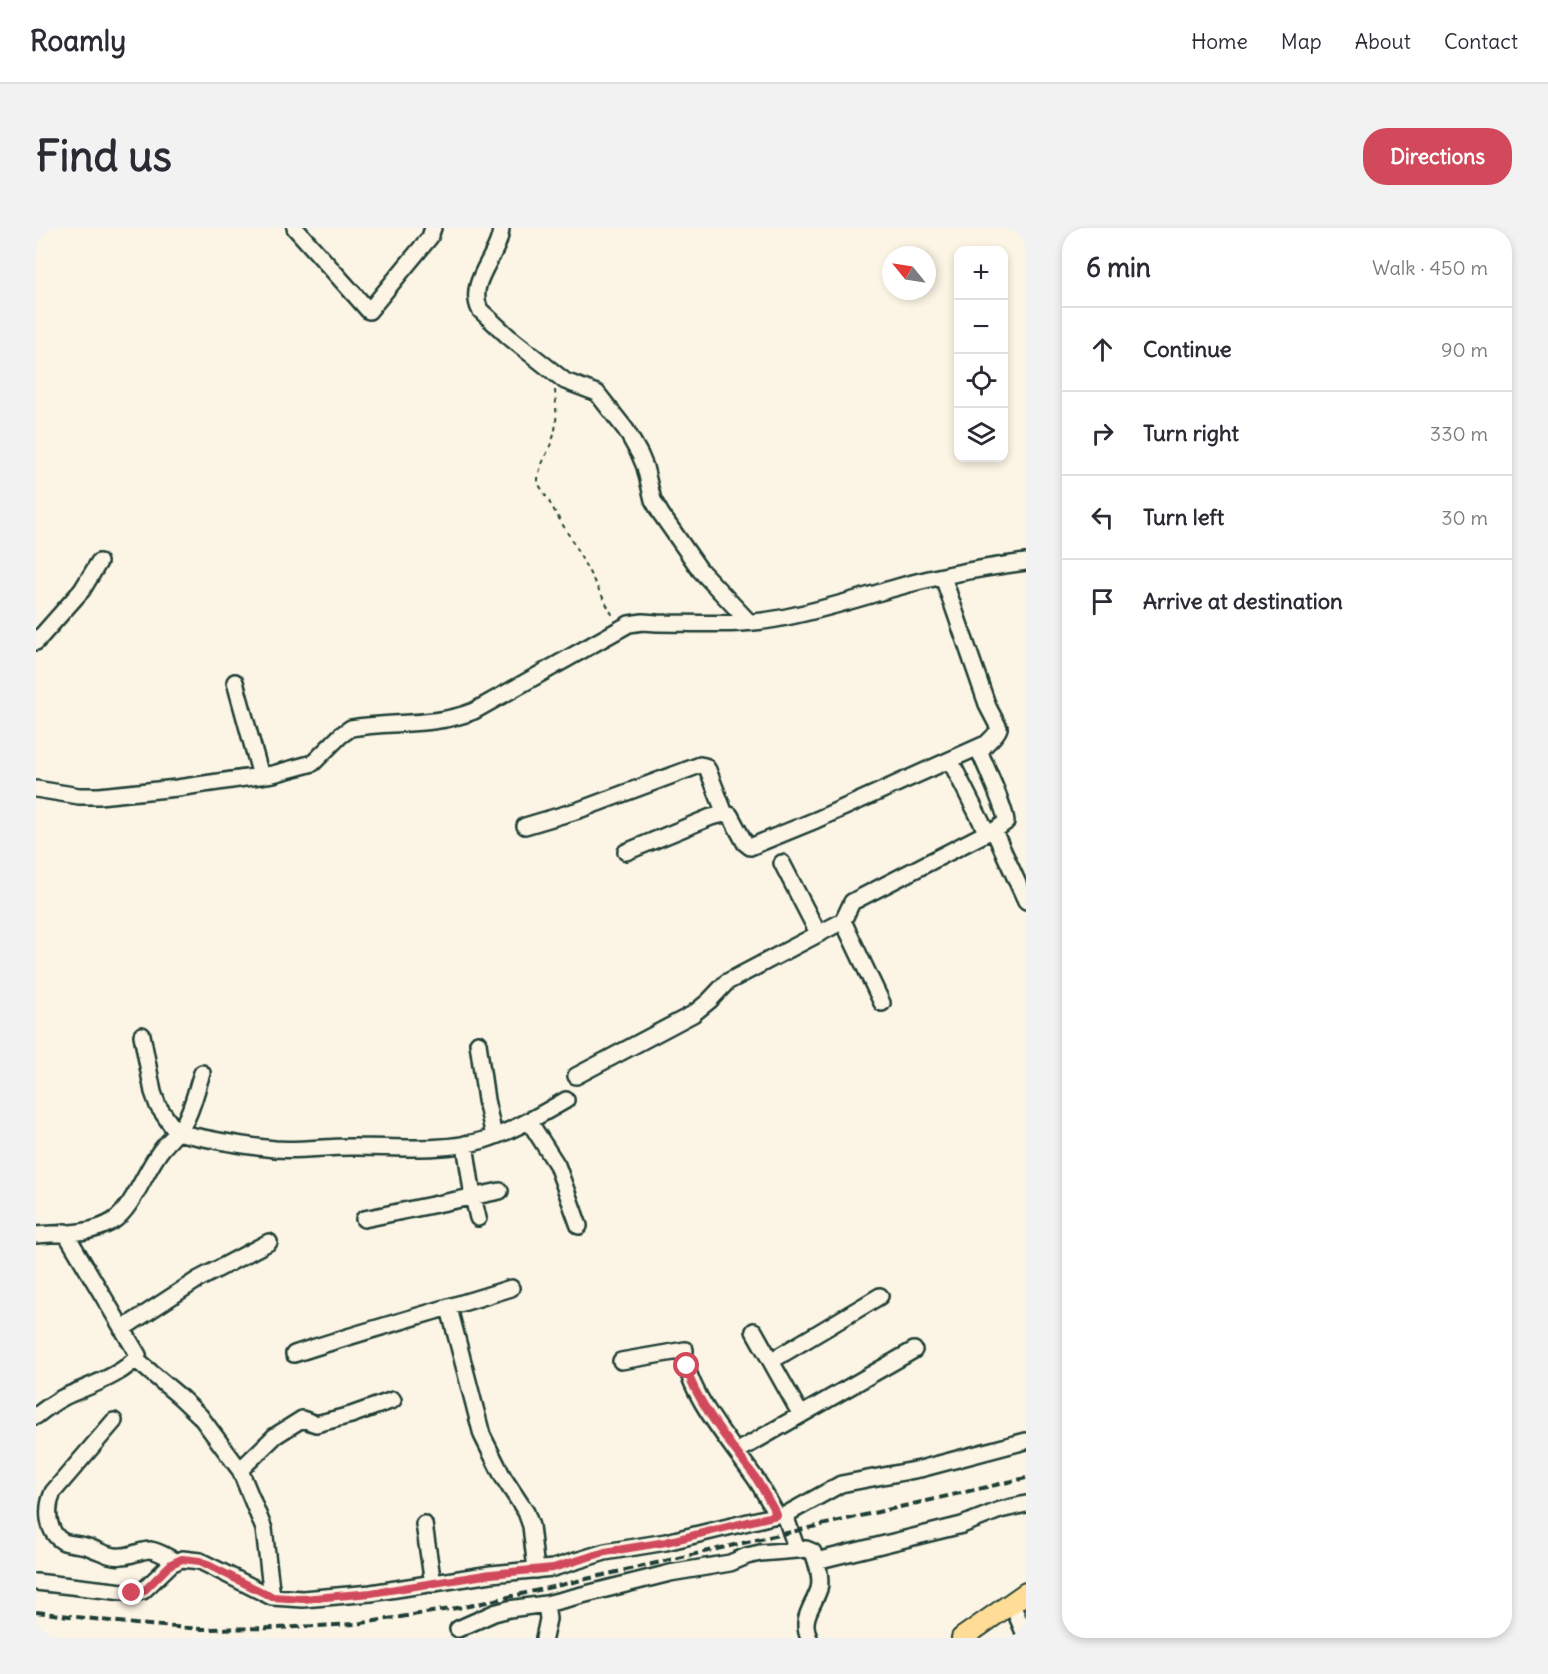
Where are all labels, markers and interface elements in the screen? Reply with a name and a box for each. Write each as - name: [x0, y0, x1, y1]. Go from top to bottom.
- text: Roamly: [30, 23, 126, 59]
- text: Home: [1191, 28, 1248, 55]
- text: Map: [1281, 28, 1322, 55]
- text: About: [1355, 28, 1411, 55]
- text: Contact: [1444, 28, 1518, 55]
- button: Directions: [1363, 128, 1512, 185]
- text: Find us: [36, 130, 172, 182]
- north arrow: [882, 246, 936, 300]
- map controls: [954, 246, 1008, 462]
- button: +: [954, 246, 1008, 300]
- text: 6 min: [1086, 251, 1151, 284]
- text: Walk · 450 m: [1372, 255, 1488, 280]
- button: −: [954, 300, 1008, 354]
- icon: ahead: [1086, 333, 1119, 366]
- text: Continue: [1143, 335, 1232, 363]
- text: 90 m: [1441, 337, 1488, 362]
- button: locate: [954, 354, 1008, 408]
- button: layers: [954, 408, 1008, 462]
- icon: right: [1086, 417, 1119, 450]
- text: Turn right: [1143, 419, 1239, 447]
- text: 330 m: [1430, 421, 1488, 446]
- icon: left: [1086, 501, 1119, 534]
- text: Turn left: [1143, 503, 1224, 531]
- text: 30 m: [1441, 505, 1488, 530]
- icon: arrive: [1086, 585, 1119, 618]
- text: Arrive at destination: [1143, 587, 1343, 615]
- route start: [673, 1352, 699, 1378]
- route end: [118, 1579, 144, 1605]

